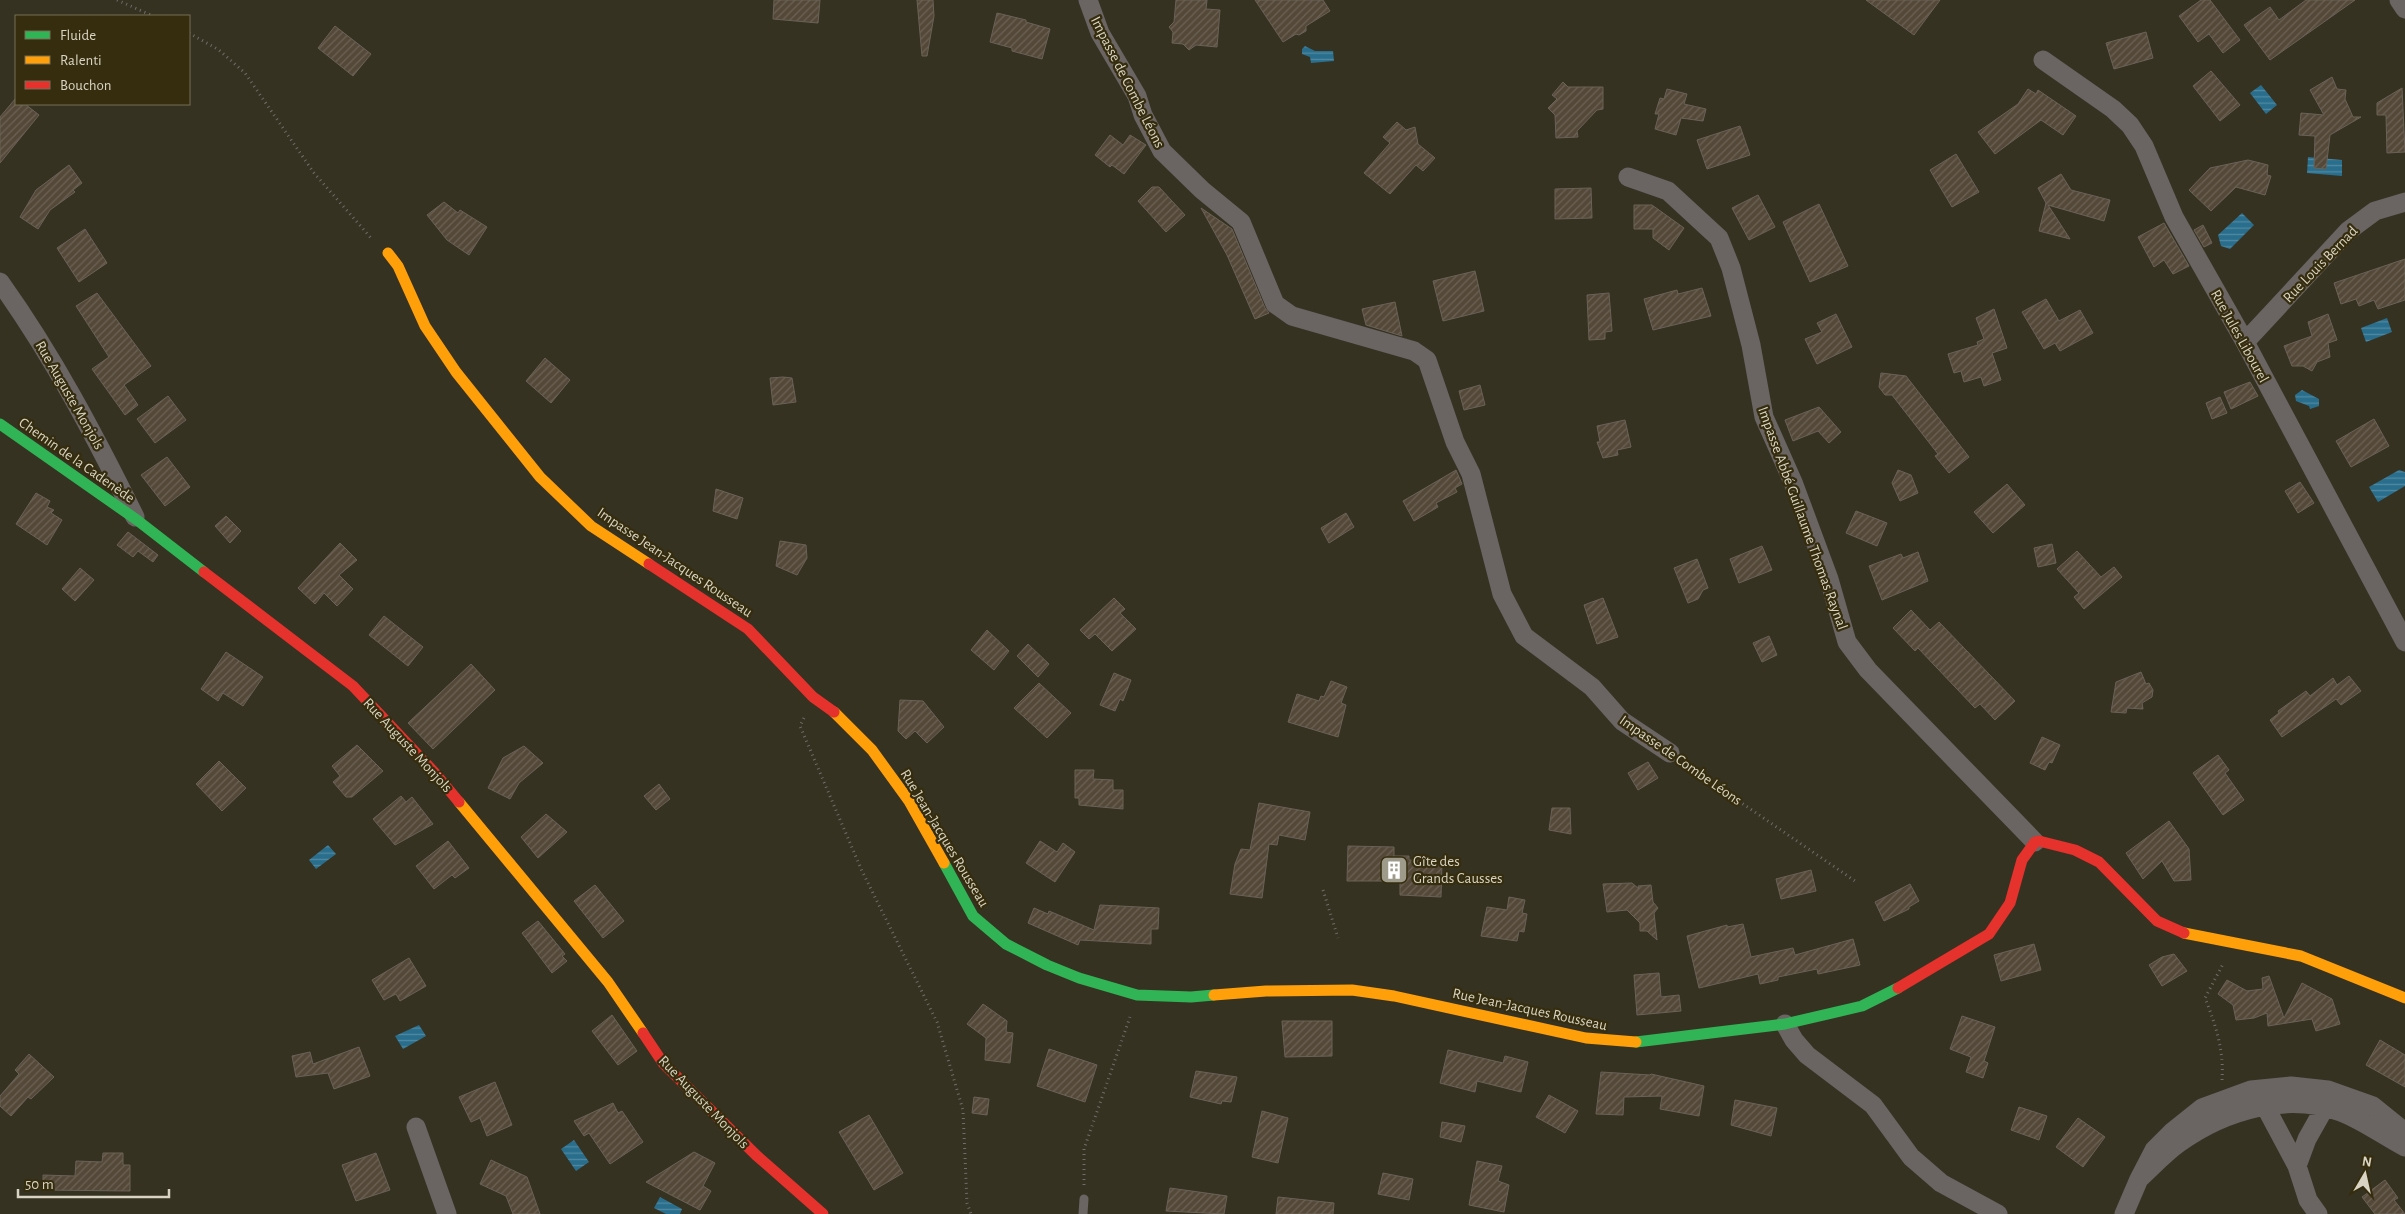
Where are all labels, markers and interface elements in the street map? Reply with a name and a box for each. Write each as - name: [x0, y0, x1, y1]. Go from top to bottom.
- street label: Impasse de Combe Léons: [1088, 14, 1167, 150]
- legend: [15, 15, 190, 105]
- text: Fluide: [60, 28, 96, 43]
- text: Ralenti: [60, 53, 102, 68]
- text: Bouchon: [60, 78, 111, 93]
- street label: Rue Louis Bernad: [2280, 223, 2361, 305]
- street label: Rue Jules Libourel: [2208, 287, 2271, 385]
- street label: Rue Auguste Monjols: [32, 338, 107, 452]
- street label: Impasse Abbé Guillaume Thomas Raynal: [1755, 405, 1850, 632]
- street label: Chemin de la Cadenède: [16, 415, 137, 506]
- street label: Impasse Jean-Jacques Rousseau: [594, 505, 755, 620]
- street label: Rue Auguste Monjols: [360, 695, 455, 795]
- street label: Impasse de Combe Léons: [1617, 713, 1745, 808]
- street label: Rue Jean-Jacques Rousseau: [898, 767, 992, 910]
- place label: Gîte des Grands Causses: [1413, 854, 1503, 886]
- building icon: Gîte des Grands Causses: [1379, 855, 1409, 885]
- street label: Rue Jean-Jacques Rousseau: [1451, 986, 1609, 1033]
- street label: Rue Auguste Monjols: [656, 1053, 752, 1152]
- north arrow: [2340, 1149, 2390, 1199]
- text: N: [2361, 1154, 2373, 1170]
- scale bar: [18, 1166, 169, 1198]
- text: 50 m: [25, 1177, 54, 1192]

